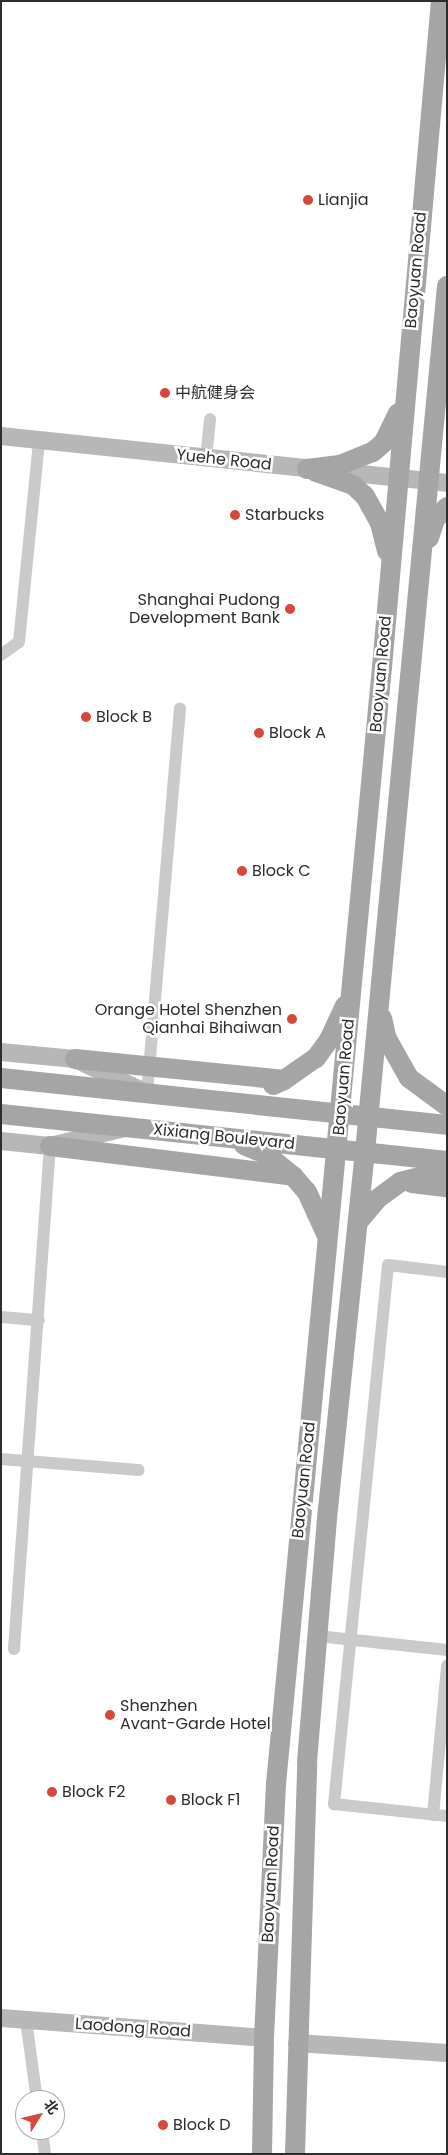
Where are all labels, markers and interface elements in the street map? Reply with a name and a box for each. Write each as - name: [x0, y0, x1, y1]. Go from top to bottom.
- place label: Lianjia: [318, 190, 369, 210]
- marker: Lianjia: [302, 194, 314, 206]
- street label: Baoyuan Road: [401, 211, 431, 329]
- place label: 中航健身会: [175, 383, 255, 403]
- marker: 中航健身会: [159, 387, 171, 399]
- street label: Yuehe Road: [175, 445, 273, 475]
- place label: Starbucks: [245, 505, 324, 525]
- marker: Starbucks: [229, 509, 241, 521]
- place label: Shanghai Pudong Development Bank: [129, 590, 280, 628]
- marker: Shanghai Pudong Development Bank: [284, 603, 296, 615]
- street label: Baoyuan Road: [366, 615, 396, 733]
- place label: Block B: [96, 707, 152, 727]
- marker: Block B: [80, 711, 92, 723]
- place label: Block A: [269, 723, 326, 743]
- marker: Block A: [253, 727, 265, 739]
- place label: Block C: [252, 861, 311, 881]
- marker: Block C: [236, 865, 248, 877]
- place label: Orange Hotel Shenzhen Qianhai Bihaiwan: [95, 1000, 282, 1038]
- marker: Orange Hotel Shenzhen Qianhai Bihaiwan: [286, 1013, 298, 1025]
- street label: Baoyuan Road: [329, 1018, 359, 1136]
- street label: Xixiang Boulevard: [152, 1120, 296, 1154]
- street label: Baoyuan Road: [288, 1421, 320, 1539]
- place label: Shenzhen Avant-Garde Hotel: [120, 1696, 271, 1734]
- marker: Shenzhen Avant-Garde Hotel: [104, 1709, 116, 1721]
- place label: Block F2: [62, 1782, 125, 1802]
- marker: Block F2: [46, 1786, 58, 1798]
- place label: Block F1: [181, 1790, 240, 1810]
- marker: Block F1: [165, 1794, 177, 1806]
- street label: Baoyuan Road: [258, 1825, 284, 1943]
- street label: Laodong Road: [74, 2014, 192, 2042]
- north arrow: [15, 2090, 65, 2140]
- text: 北: [39, 2095, 64, 2118]
- place label: Block D: [173, 2115, 231, 2135]
- marker: Block D: [157, 2119, 169, 2131]

